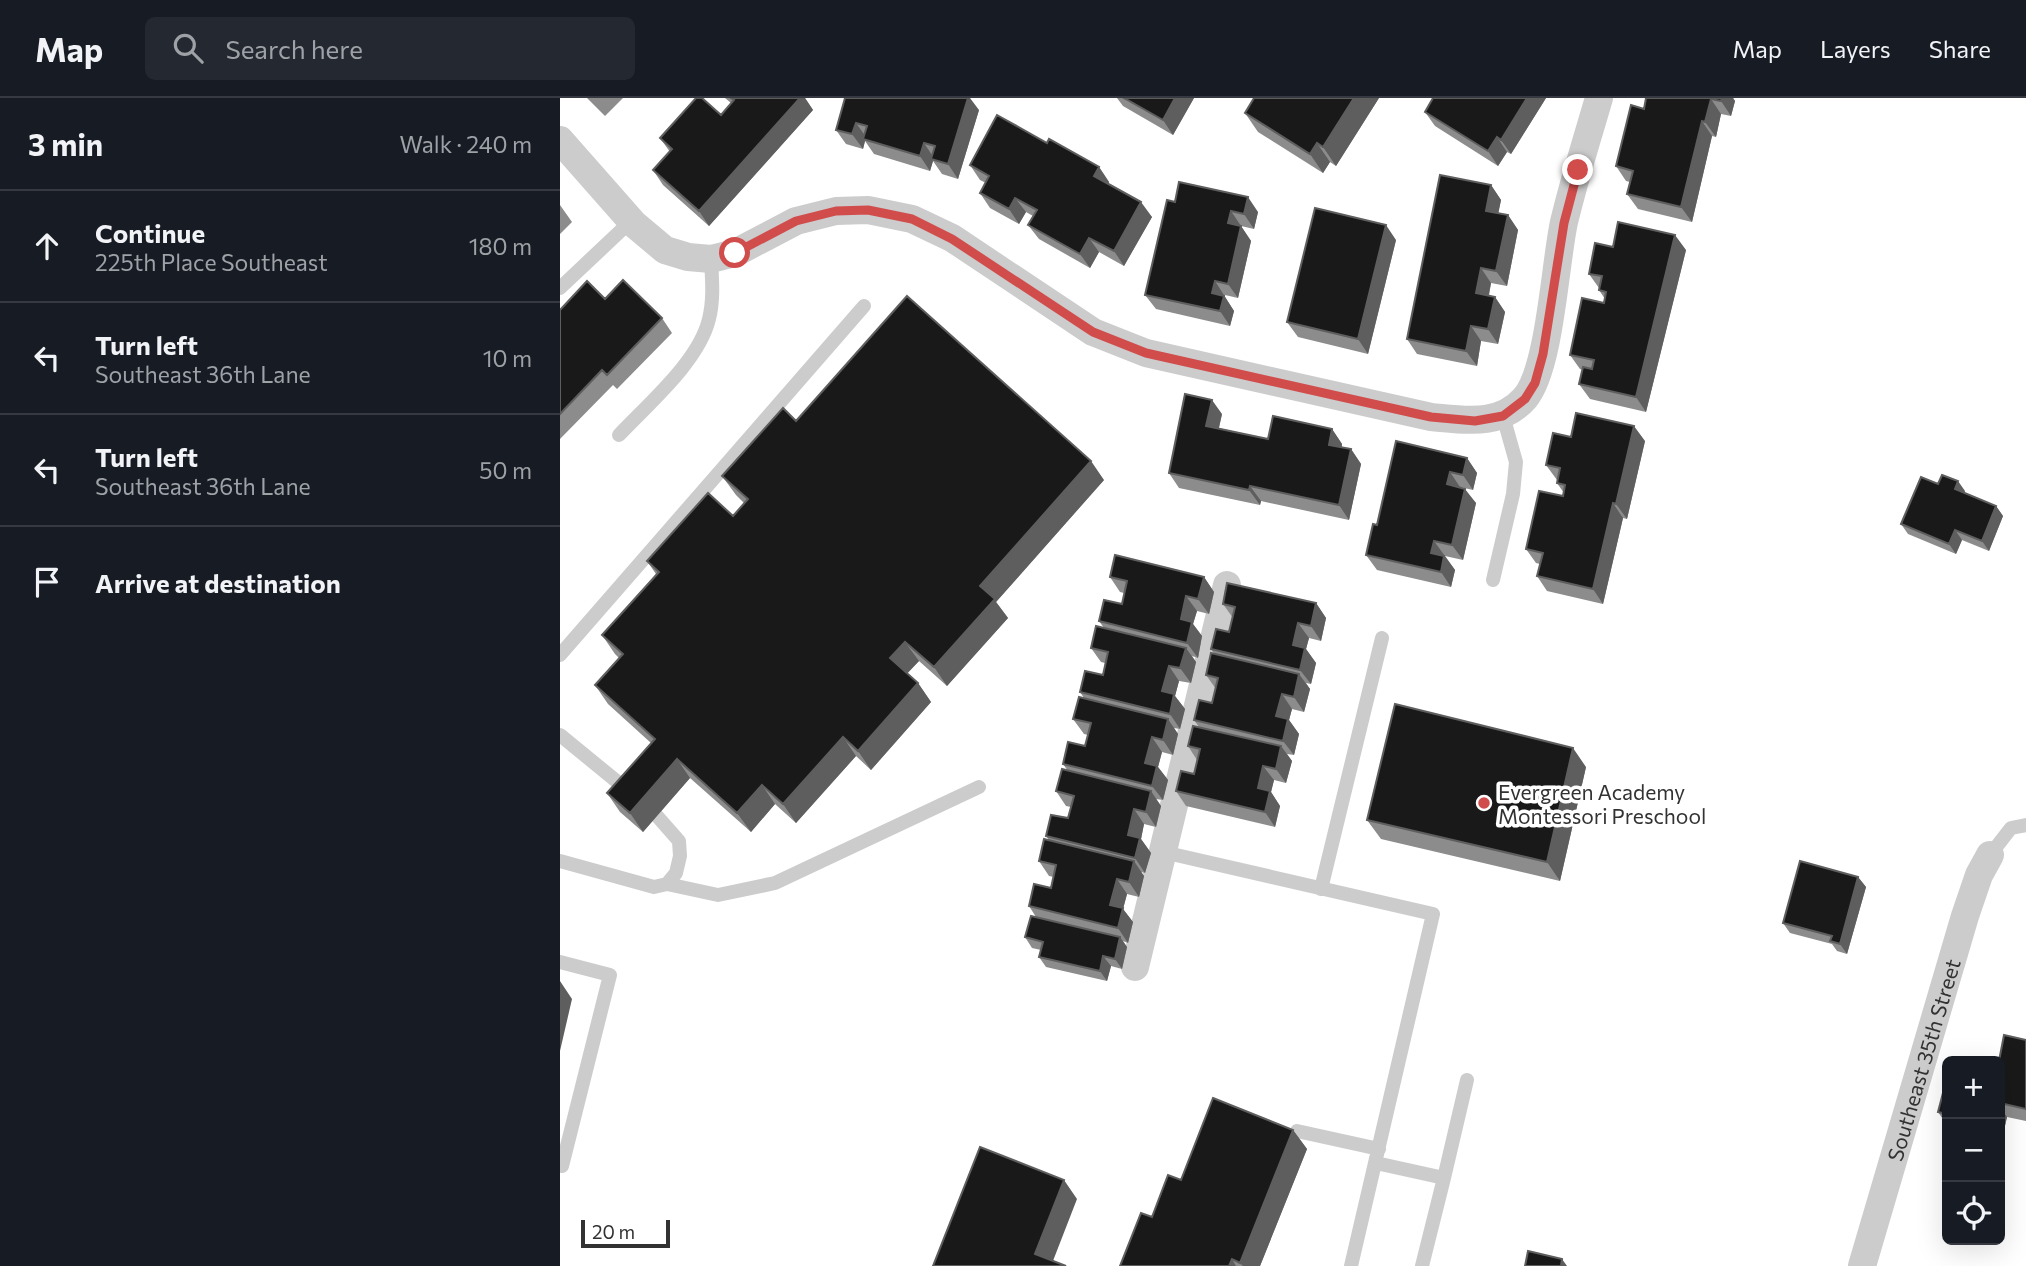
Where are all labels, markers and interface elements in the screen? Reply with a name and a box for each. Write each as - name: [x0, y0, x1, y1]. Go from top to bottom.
- search box: [145, 17, 635, 80]
- text: Map: [35, 28, 103, 69]
- icon: search: [169, 29, 207, 67]
- text: Search here: [225, 33, 363, 64]
- text: Map: [1733, 34, 1782, 63]
- text: Layers: [1820, 34, 1891, 63]
- text: Share: [1929, 34, 1991, 63]
- text: 3 min: [28, 125, 103, 162]
- text: Walk · 240 m: [400, 130, 532, 158]
- route end: [1562, 154, 1593, 185]
- text: Continue: [95, 217, 205, 248]
- icon: ahead: [28, 227, 66, 265]
- text: 180 m: [469, 232, 532, 260]
- route start: [719, 237, 750, 268]
- text: 225th Place Southeast: [95, 248, 328, 276]
- text: Turn left: [95, 329, 198, 360]
- icon: left: [28, 339, 66, 377]
- text: 10 m: [483, 344, 532, 372]
- text: Southeast 36th Lane: [95, 360, 311, 388]
- text: Turn left: [95, 441, 198, 472]
- icon: left: [28, 451, 66, 489]
- text: 50 m: [479, 456, 532, 484]
- text: Southeast 36th Lane: [95, 472, 311, 500]
- icon: arrive: [28, 563, 66, 601]
- text: Arrive at destination: [95, 567, 341, 598]
- place label: Evergreen Academy Montessori Preschool: [1498, 779, 1706, 828]
- marker: Evergreen Academy Montessori Preschool: [1476, 795, 1492, 811]
- street label: Southeast 35th Street: [1881, 956, 1964, 1164]
- map controls: [1942, 1056, 2005, 1245]
- button: +: [1942, 1056, 2005, 1119]
- button: −: [1942, 1119, 2005, 1182]
- button: locate: [1942, 1182, 2005, 1245]
- scale bar: [581, 1217, 670, 1249]
- text: 20 m: [592, 1220, 635, 1243]

